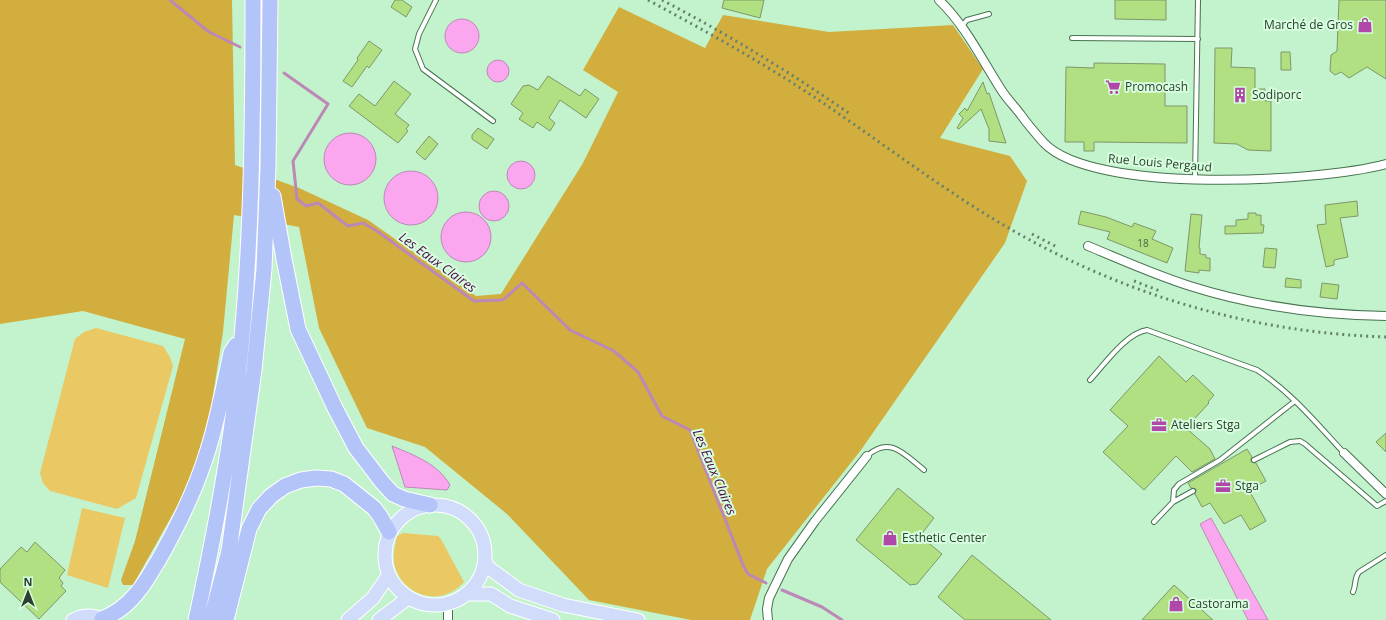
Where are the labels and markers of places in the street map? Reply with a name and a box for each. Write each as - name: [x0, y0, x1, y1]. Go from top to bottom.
- place label: Marché de Gros: [1264, 16, 1353, 33]
- shop icon: Marché de Gros: [1356, 16, 1374, 34]
- supermarket icon: Promocash: [1104, 78, 1122, 96]
- place label: Promocash: [1125, 78, 1188, 95]
- building icon: Sodiporc: [1231, 86, 1249, 104]
- place label: Sodiporc: [1252, 86, 1302, 103]
- office icon: Ateliers Stga: [1150, 416, 1168, 434]
- place label: Ateliers Stga: [1171, 416, 1240, 433]
- office icon: Stga: [1214, 477, 1232, 495]
- place label: Stga: [1235, 477, 1259, 494]
- shop icon: Esthetic Center: [881, 529, 899, 547]
- place label: Esthetic Center: [902, 529, 987, 546]
- shop icon: Castorama: [1167, 595, 1185, 613]
- place label: Castorama: [1188, 595, 1249, 612]

